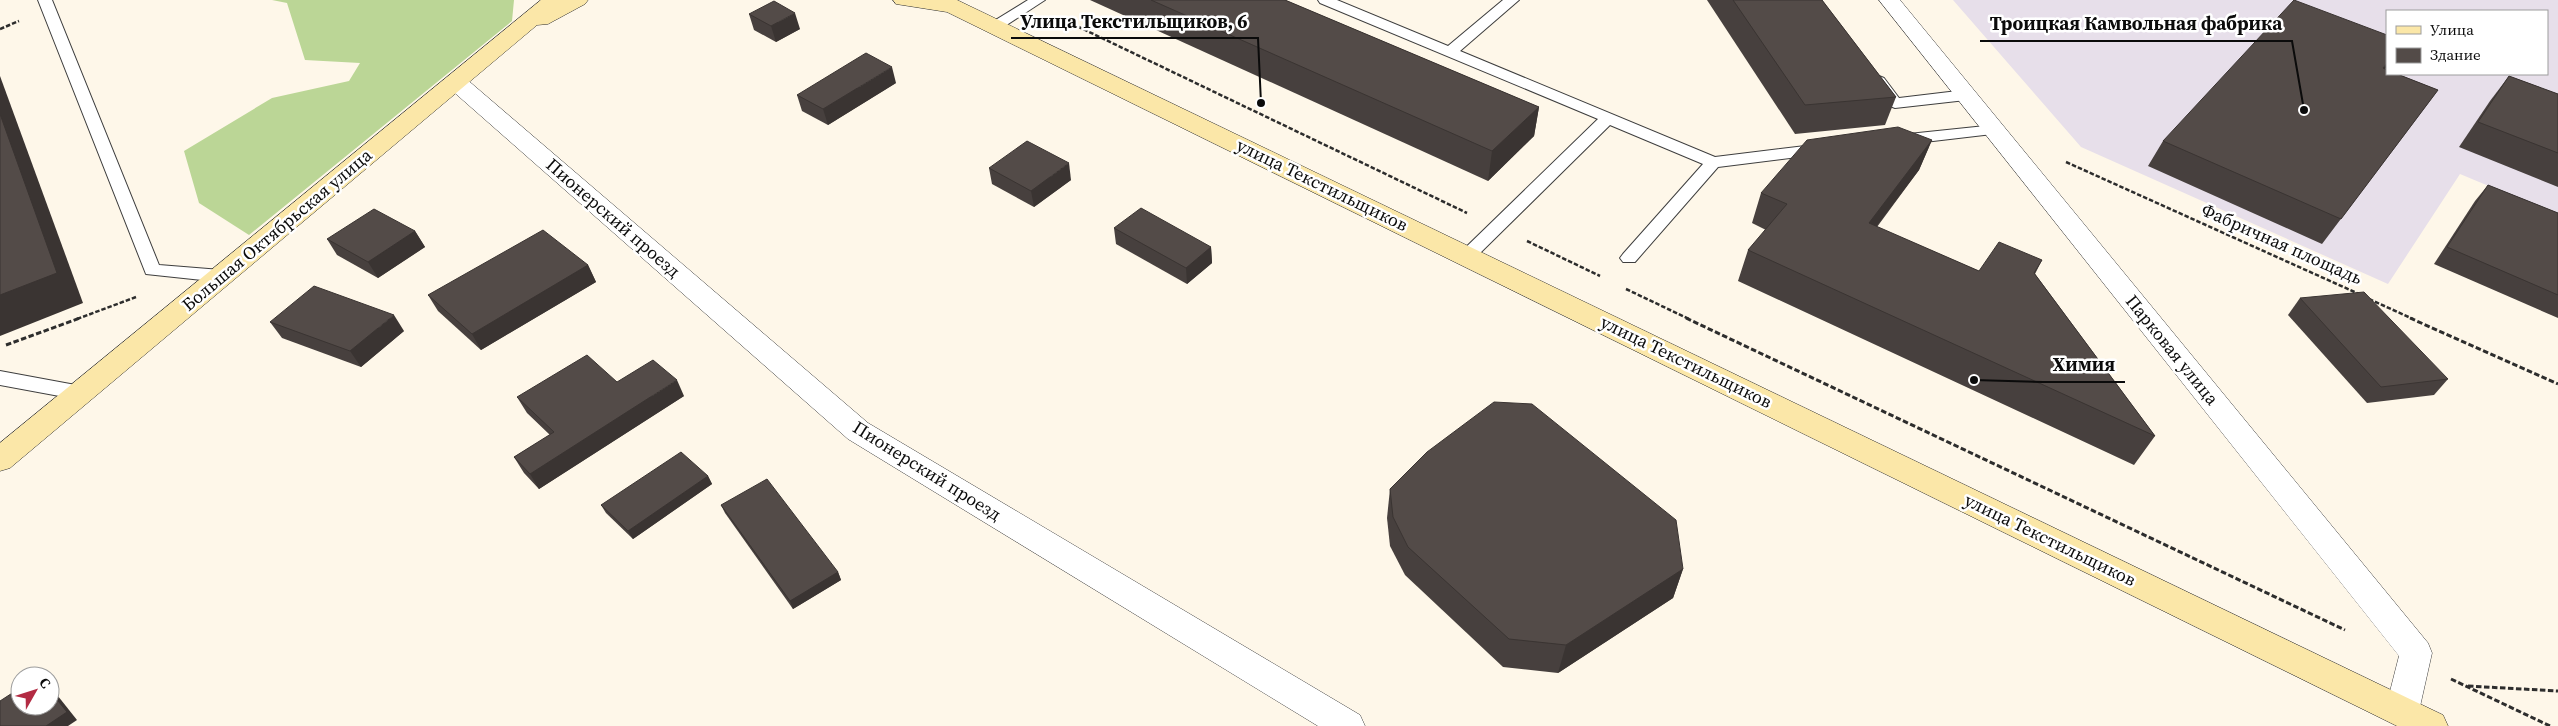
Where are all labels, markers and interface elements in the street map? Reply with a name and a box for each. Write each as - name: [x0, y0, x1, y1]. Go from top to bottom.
- callout: Улица Текстильщиков, 6: [1011, 4, 1258, 38]
- callout: Троицкая Камвольная фабрика: [1980, 7, 2292, 41]
- text: Улица Текстильщиков, 6: [1020, 8, 1248, 34]
- text: Троицкая Камвольная фабрика: [1990, 10, 2283, 36]
- legend: [2386, 10, 2548, 75]
- text: Улица: [2430, 19, 2474, 40]
- text: Здание: [2430, 44, 2481, 65]
- street label: улица Текстильщиков: [1232, 132, 1412, 237]
- street label: Большая Октябрьская улица: [176, 142, 378, 317]
- street label: Пионерский проезд: [541, 152, 686, 283]
- street label: Фабричная площадь: [2198, 197, 2366, 290]
- street label: Парковая улица: [2120, 289, 2225, 411]
- street label: улица Текстильщиков: [1596, 309, 1776, 414]
- callout: Химия: [2043, 348, 2125, 382]
- text: Химия: [2053, 351, 2115, 377]
- street label: Пионерский проезд: [848, 415, 1006, 526]
- street label: улица Текстильщиков: [1960, 487, 2140, 592]
- north arrow: [10, 666, 60, 716]
- text: С: [35, 673, 56, 693]

